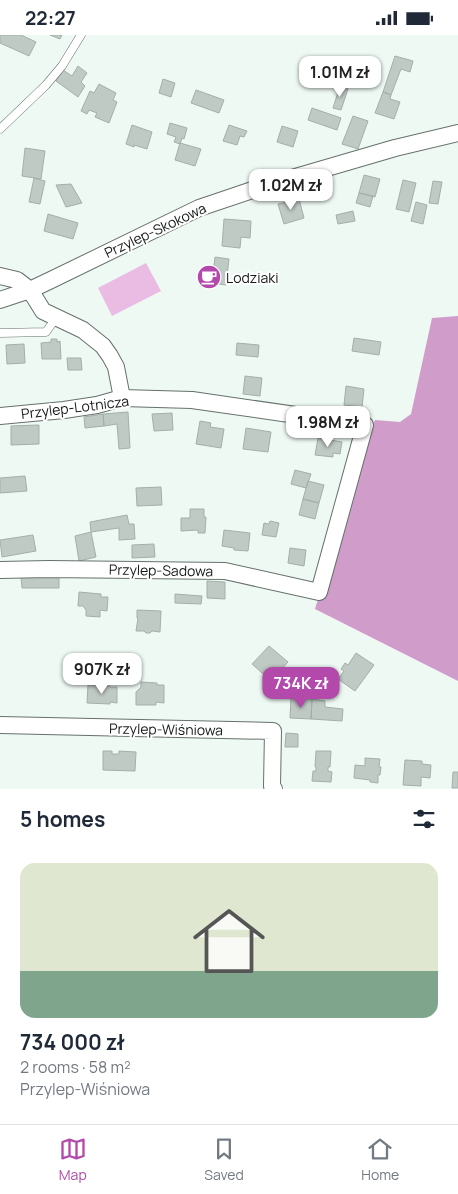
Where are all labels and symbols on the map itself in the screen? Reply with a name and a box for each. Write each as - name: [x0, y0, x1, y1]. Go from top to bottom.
- pin: 1.01M zł: [288, 55, 392, 98]
- pin: 1.02M zł: [239, 169, 343, 211]
- street label: Przylep-Skokowa: [101, 198, 209, 262]
- cafe icon: Lodziaki: [196, 264, 222, 290]
- place label: Lodziaki: [226, 268, 278, 287]
- street label: Przylep-Lotnicza: [20, 391, 130, 423]
- pin: 1.98M zł: [276, 405, 380, 448]
- street label: Przylep-Sadowa: [109, 560, 213, 580]
- pin: 907K zł: [56, 653, 148, 695]
- pin: 734K zł: [255, 667, 347, 709]
- street label: Przylep-Wiśniowa: [109, 719, 223, 739]

